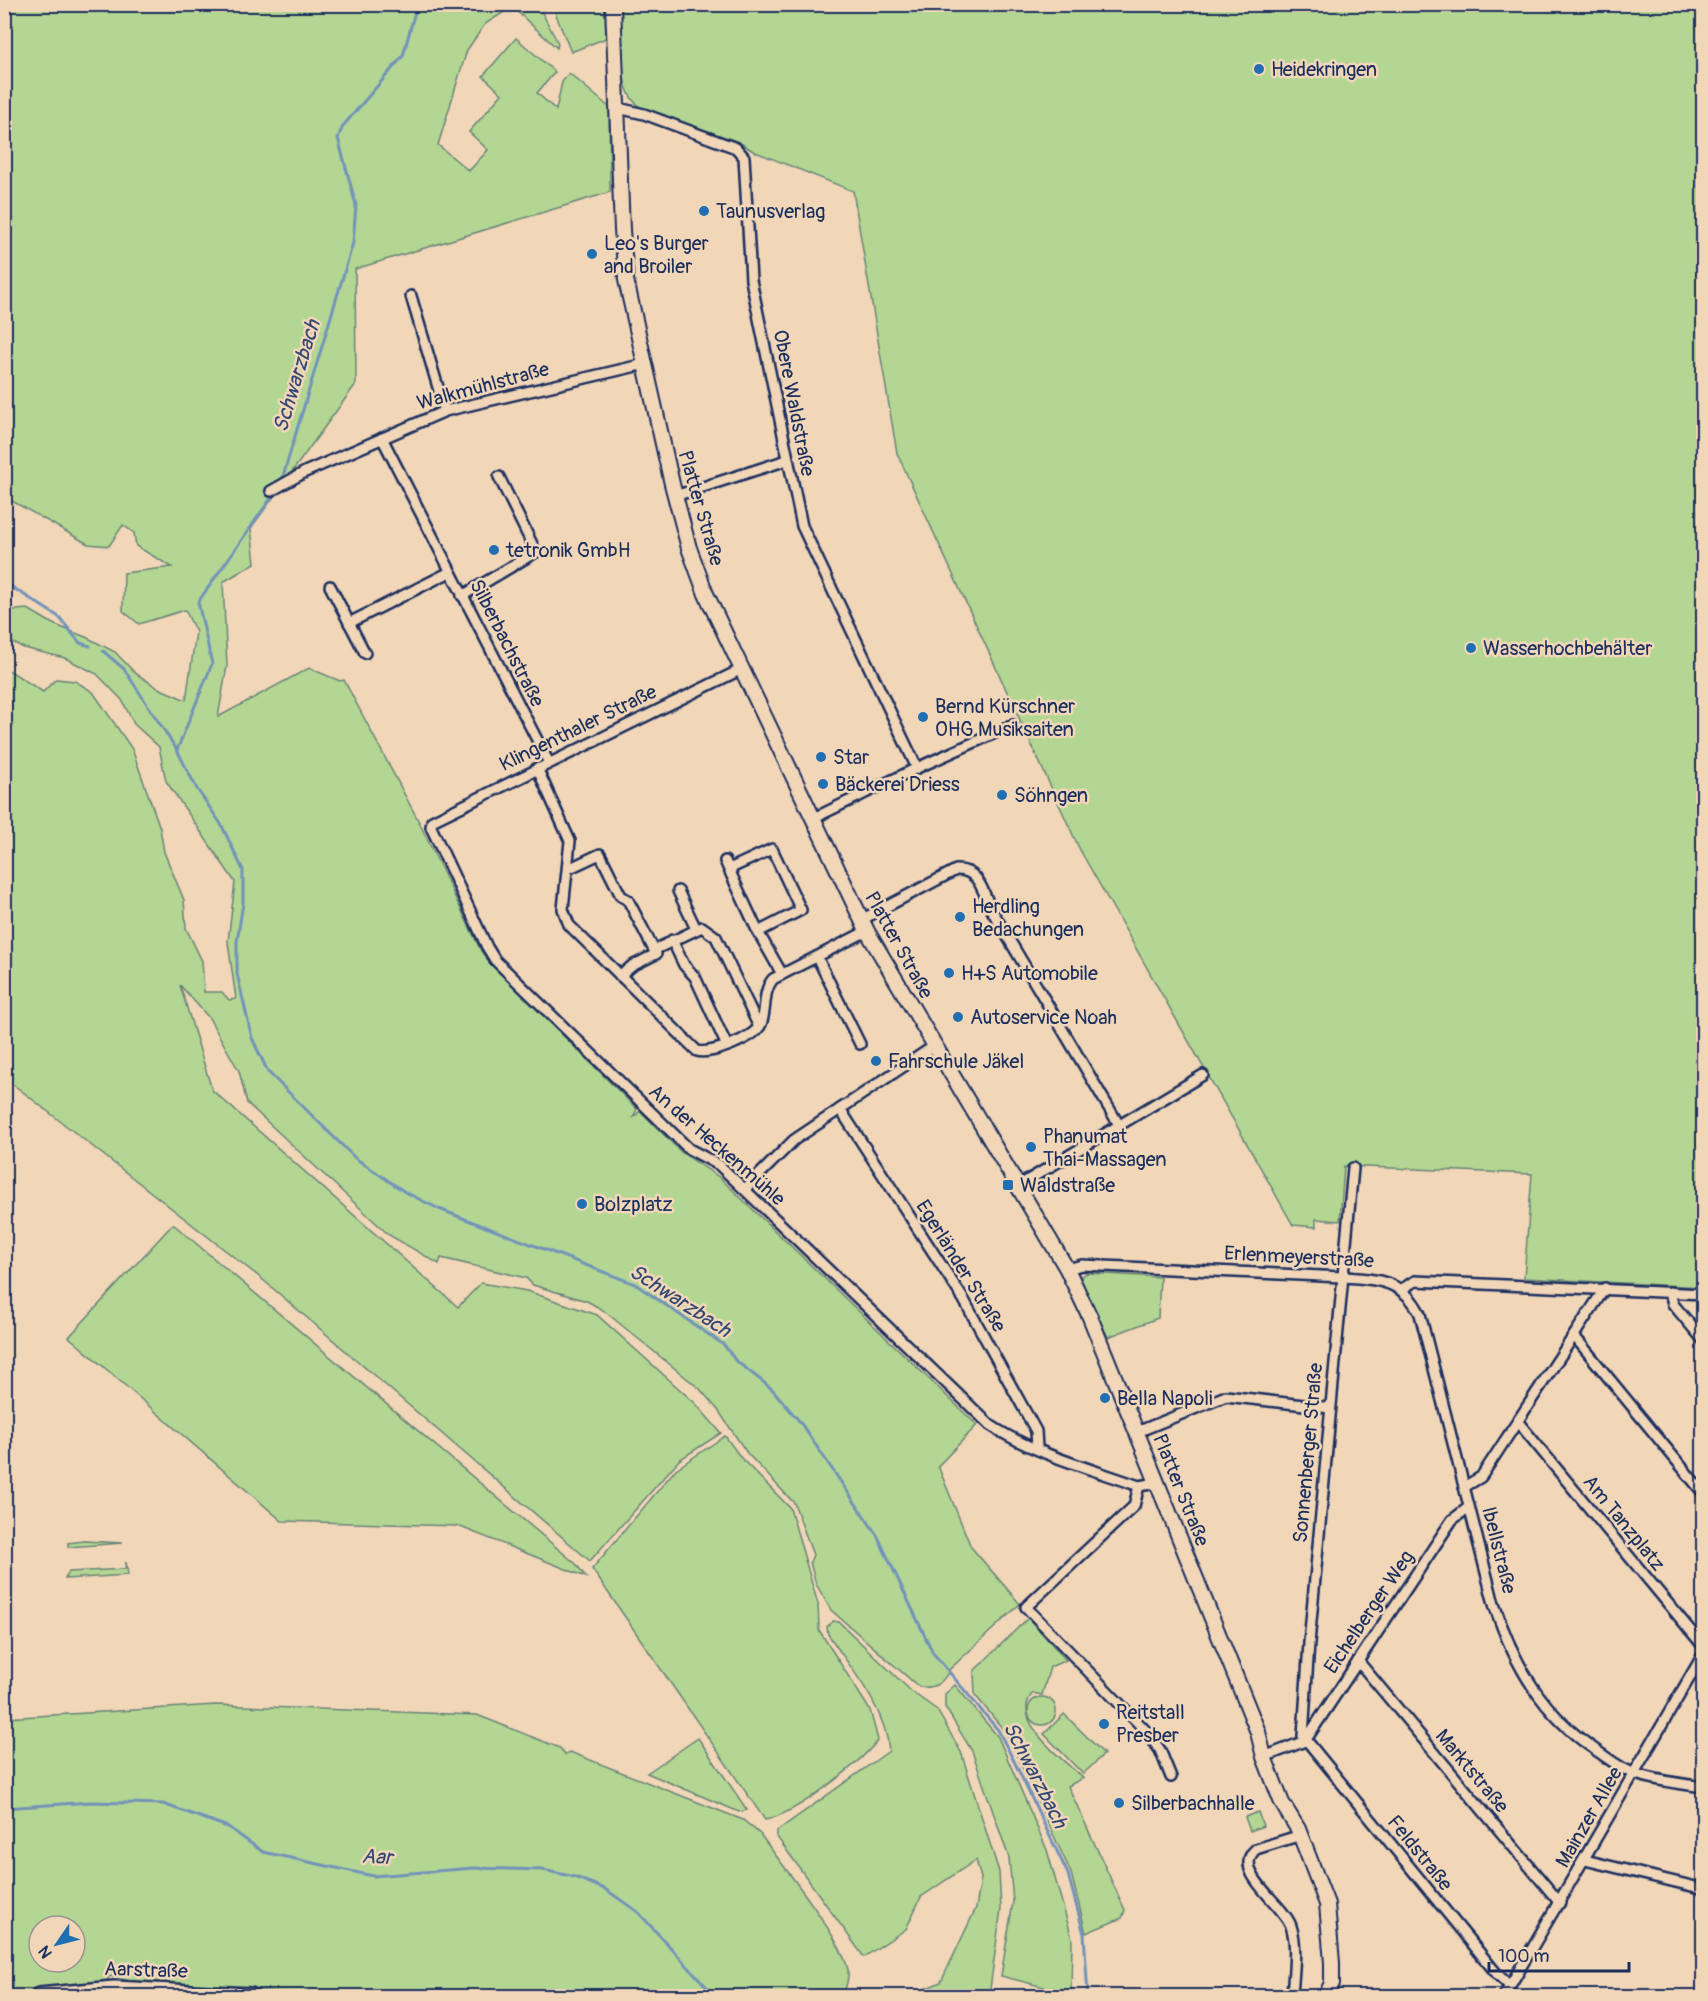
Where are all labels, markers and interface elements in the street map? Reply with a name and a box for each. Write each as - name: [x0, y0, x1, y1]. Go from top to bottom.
- place label: Heidekringen: [1271, 57, 1377, 82]
- marker: Heidekringen: [1252, 62, 1266, 76]
- place label: Taunusverlag: [716, 199, 825, 224]
- marker: Taunusverlag: [697, 204, 711, 218]
- place label: Leo's Burger and Broiler: [604, 231, 709, 279]
- marker: Leo's Burger and Broiler: [585, 247, 599, 261]
- water label: Schwarzbach: [267, 316, 327, 435]
- street label: Obere Waldstraße: [768, 328, 820, 478]
- street label: Walkmühlstraße: [414, 356, 552, 416]
- street label: Platter Straße: [673, 447, 729, 569]
- place label: tetronik GmbH: [505, 538, 630, 563]
- marker: tetronik GmbH: [487, 543, 501, 557]
- street label: Silberbachstraße: [464, 575, 550, 711]
- place label: Wasserhochbehälter: [1483, 636, 1652, 661]
- marker: Wasserhochbehälter: [1464, 641, 1478, 655]
- street label: Klingenthaler Straße: [495, 679, 661, 777]
- place label: Bernd Kürschner OHG Musiksaiten: [935, 694, 1075, 742]
- marker: Bernd Kürschner OHG Musiksaiten: [916, 710, 930, 724]
- place label: Star: [833, 745, 869, 770]
- marker: Star: [814, 750, 828, 764]
- place label: Bäckerei Driess: [835, 772, 960, 797]
- marker: Bäckerei Driess: [816, 777, 830, 791]
- place label: Söhngen: [1014, 783, 1088, 808]
- marker: Söhngen: [995, 788, 1009, 802]
- street label: Platter Straße: [859, 887, 939, 1003]
- place label: Herdling Bedachungen: [972, 894, 1084, 942]
- marker: Herdling Bedachungen: [953, 910, 967, 924]
- place label: H+S Automobile: [961, 961, 1098, 986]
- marker: H+S Automobile: [942, 966, 956, 980]
- place label: Autoservice Noah: [970, 1005, 1117, 1030]
- marker: Autoservice Noah: [951, 1010, 965, 1024]
- place label: Fahrschule Jäkel: [888, 1049, 1024, 1074]
- marker: Fahrschule Jäkel: [869, 1054, 883, 1068]
- street label: An der Heckenmühle: [643, 1079, 791, 1211]
- place label: Phanumat Thai-Massagen: [1043, 1124, 1167, 1172]
- marker: Phanumat Thai-Massagen: [1024, 1140, 1038, 1154]
- place label: Waldstraße: [1020, 1173, 1115, 1198]
- marker: Waldstraße: [1001, 1178, 1015, 1192]
- place label: Bolzplatz: [594, 1192, 673, 1217]
- street label: Egerländer Straße: [910, 1195, 1012, 1337]
- marker: Bolzplatz: [575, 1197, 589, 1211]
- street label: Erlenmeyerstraße: [1223, 1241, 1375, 1273]
- water label: Schwarzbach: [624, 1258, 737, 1344]
- street label: Sonnenberger Straße: [1288, 1362, 1328, 1544]
- place label: Bella Napoli: [1117, 1386, 1213, 1411]
- marker: Bella Napoli: [1098, 1391, 1112, 1405]
- street label: Platter Straße: [1147, 1430, 1215, 1550]
- street label: Am Tanzplatz: [1578, 1470, 1670, 1576]
- street label: Ibellstraße: [1476, 1504, 1522, 1596]
- street label: Eichelberger Weg: [1319, 1546, 1419, 1678]
- place label: Reitstall Presber: [1116, 1700, 1185, 1748]
- water label: Schwarzbach: [997, 1717, 1074, 1834]
- marker: Reitstall Presber: [1097, 1717, 1111, 1731]
- street label: Marktstraße: [1430, 1724, 1514, 1818]
- street label: Mainzer Allee: [1550, 1762, 1628, 1872]
- place label: Silberbachhalle: [1131, 1791, 1255, 1816]
- marker: Silberbachhalle: [1112, 1796, 1126, 1810]
- street label: Feldstraße: [1382, 1810, 1458, 1896]
- water label: Aar: [361, 1843, 396, 1871]
- north arrow: [27, 1914, 87, 1974]
- scale bar: [1489, 1935, 1628, 1973]
- text: N: [34, 1942, 57, 1962]
- text: 100 m: [1498, 1945, 1550, 1968]
- street label: Aarstraße: [104, 1956, 188, 1984]

